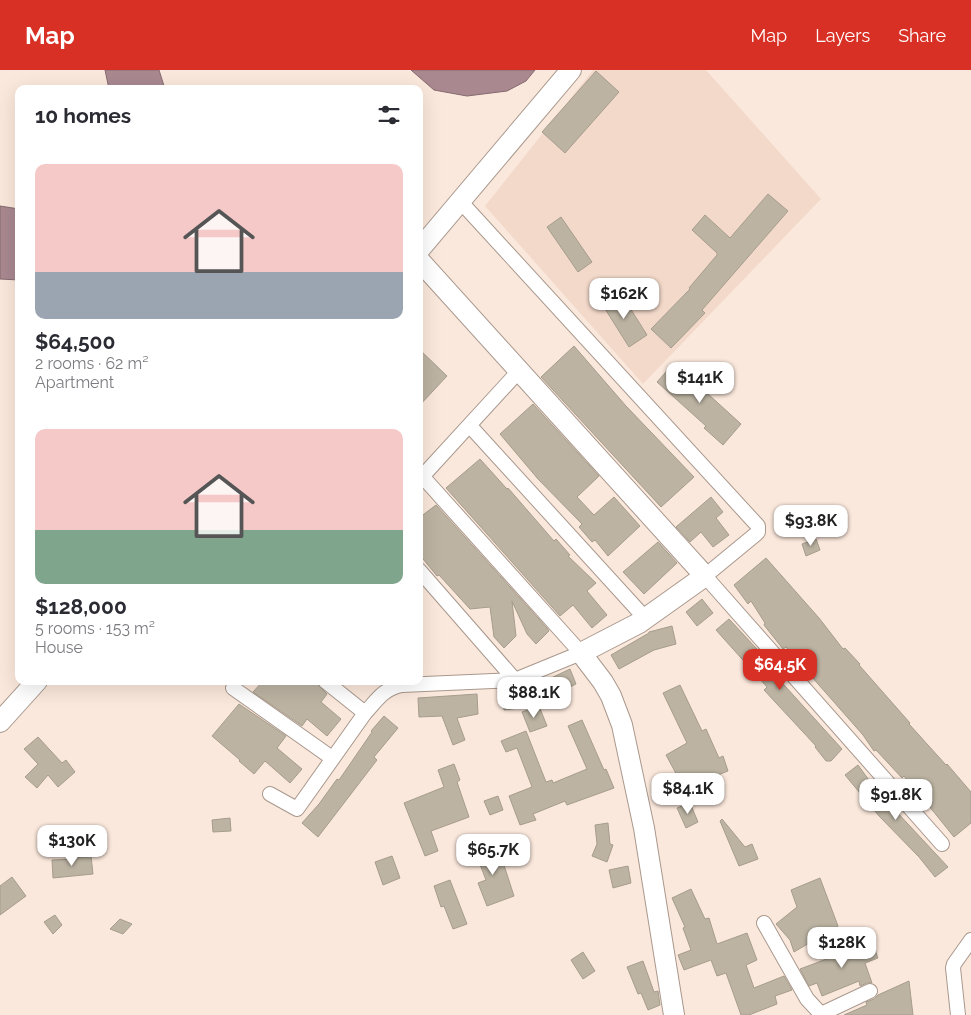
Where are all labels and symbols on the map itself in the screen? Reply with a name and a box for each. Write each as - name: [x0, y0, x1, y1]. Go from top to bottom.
- pin: $162K: [589, 278, 659, 320]
- pin: $141K: [665, 362, 735, 404]
- pin: $93.8K: [770, 504, 852, 547]
- pin: $64.5K: [739, 648, 821, 691]
- pin: $88.1K: [493, 676, 575, 719]
- pin: $84.1K: [647, 772, 729, 815]
- pin: $91.8K: [855, 778, 937, 821]
- pin: $130K: [37, 824, 107, 867]
- pin: $65.7K: [452, 834, 534, 876]
- pin: $128K: [807, 926, 877, 969]

